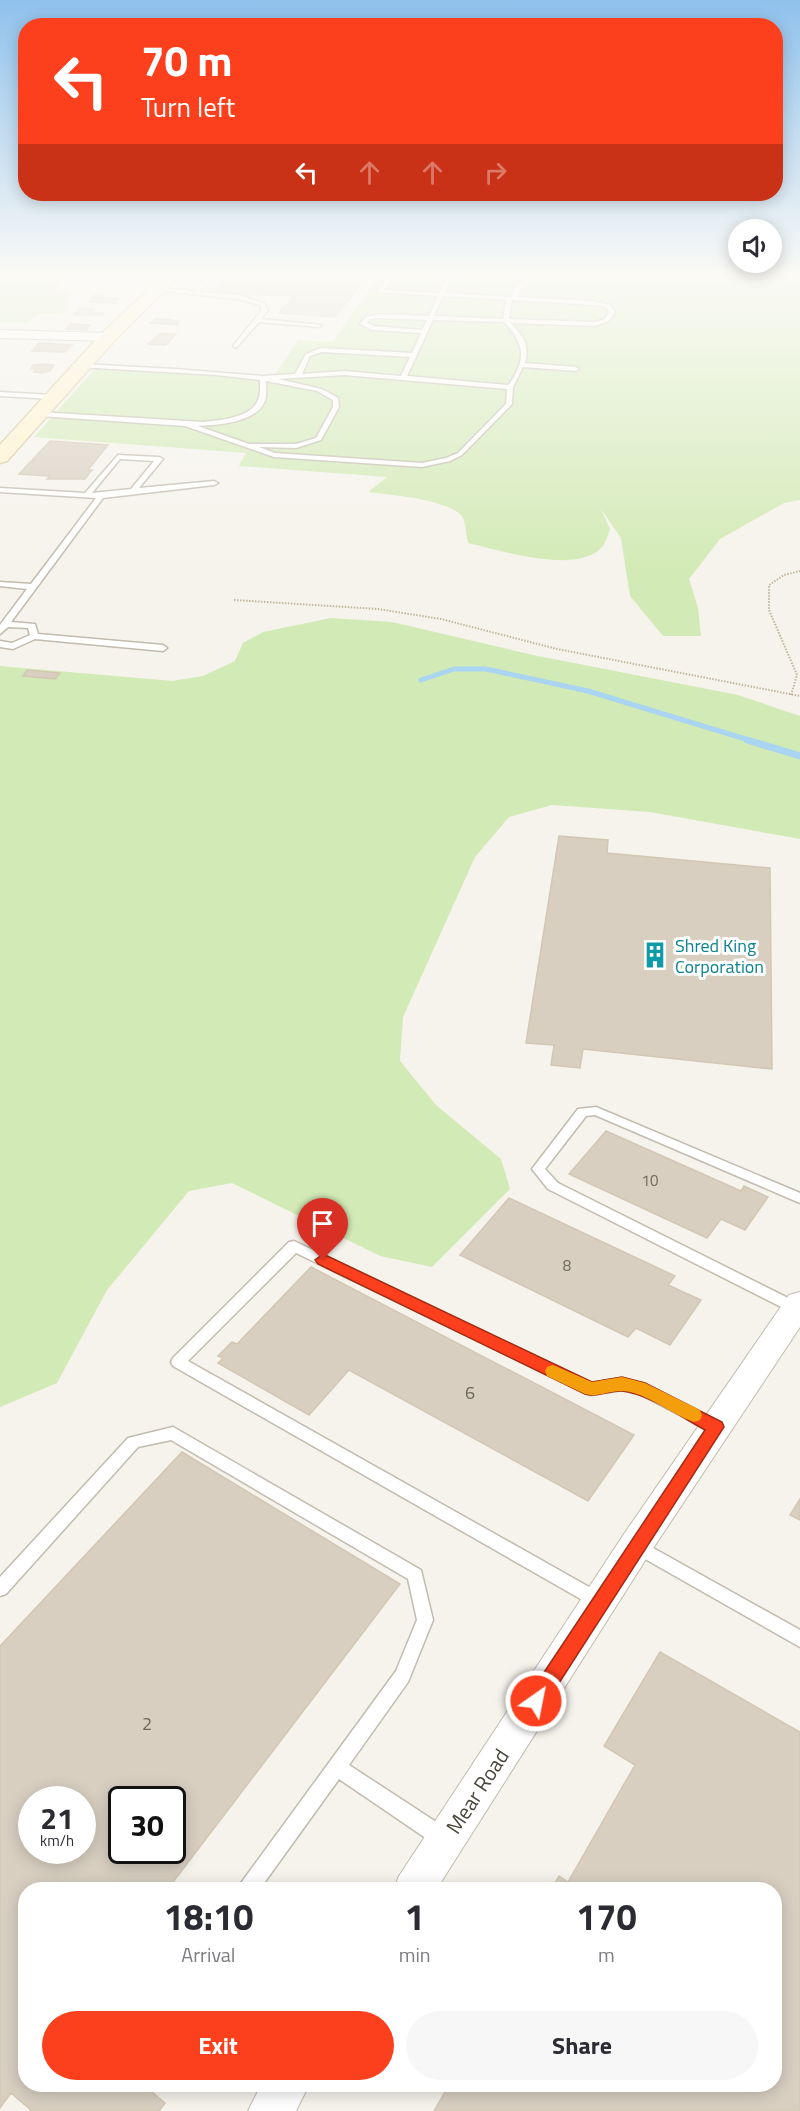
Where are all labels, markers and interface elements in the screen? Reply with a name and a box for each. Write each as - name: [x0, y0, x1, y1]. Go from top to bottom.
- text: 70 m: [141, 28, 233, 92]
- icon: left: [42, 42, 120, 120]
- text: Turn left: [141, 86, 235, 127]
- icon: left: [290, 156, 323, 189]
- icon: ahead: [353, 156, 386, 189]
- icon: ahead: [416, 156, 449, 189]
- icon: right: [479, 156, 512, 189]
- map controls: [728, 219, 782, 273]
- button: sound: [728, 219, 782, 273]
- place label: Shred King Corporation: [675, 932, 764, 980]
- building icon: Shred King Corporation: [640, 940, 670, 970]
- house number: 10: [642, 1169, 658, 1192]
- pin: [297, 1198, 348, 1260]
- icon: arrive: [306, 1207, 339, 1240]
- house number: 8: [563, 1254, 571, 1277]
- house number: 6: [465, 1379, 475, 1406]
- position arrow: [504, 1669, 568, 1733]
- house number: 2: [142, 1710, 152, 1737]
- street label: Mear Road: [437, 1742, 517, 1840]
- speed limit sign: 30: [108, 1786, 186, 1864]
- text: 21: [40, 1795, 74, 1841]
- text: km/h: [40, 1829, 74, 1852]
- text: 18:10: [163, 1889, 253, 1944]
- text: 1: [405, 1889, 425, 1944]
- text: 170: [576, 1889, 637, 1944]
- text: Arrival: [181, 1939, 236, 1970]
- text: min: [399, 1939, 431, 1970]
- text: m: [598, 1939, 615, 1970]
- button: Exit: [42, 2011, 394, 2080]
- button: Share: [406, 2011, 758, 2080]

